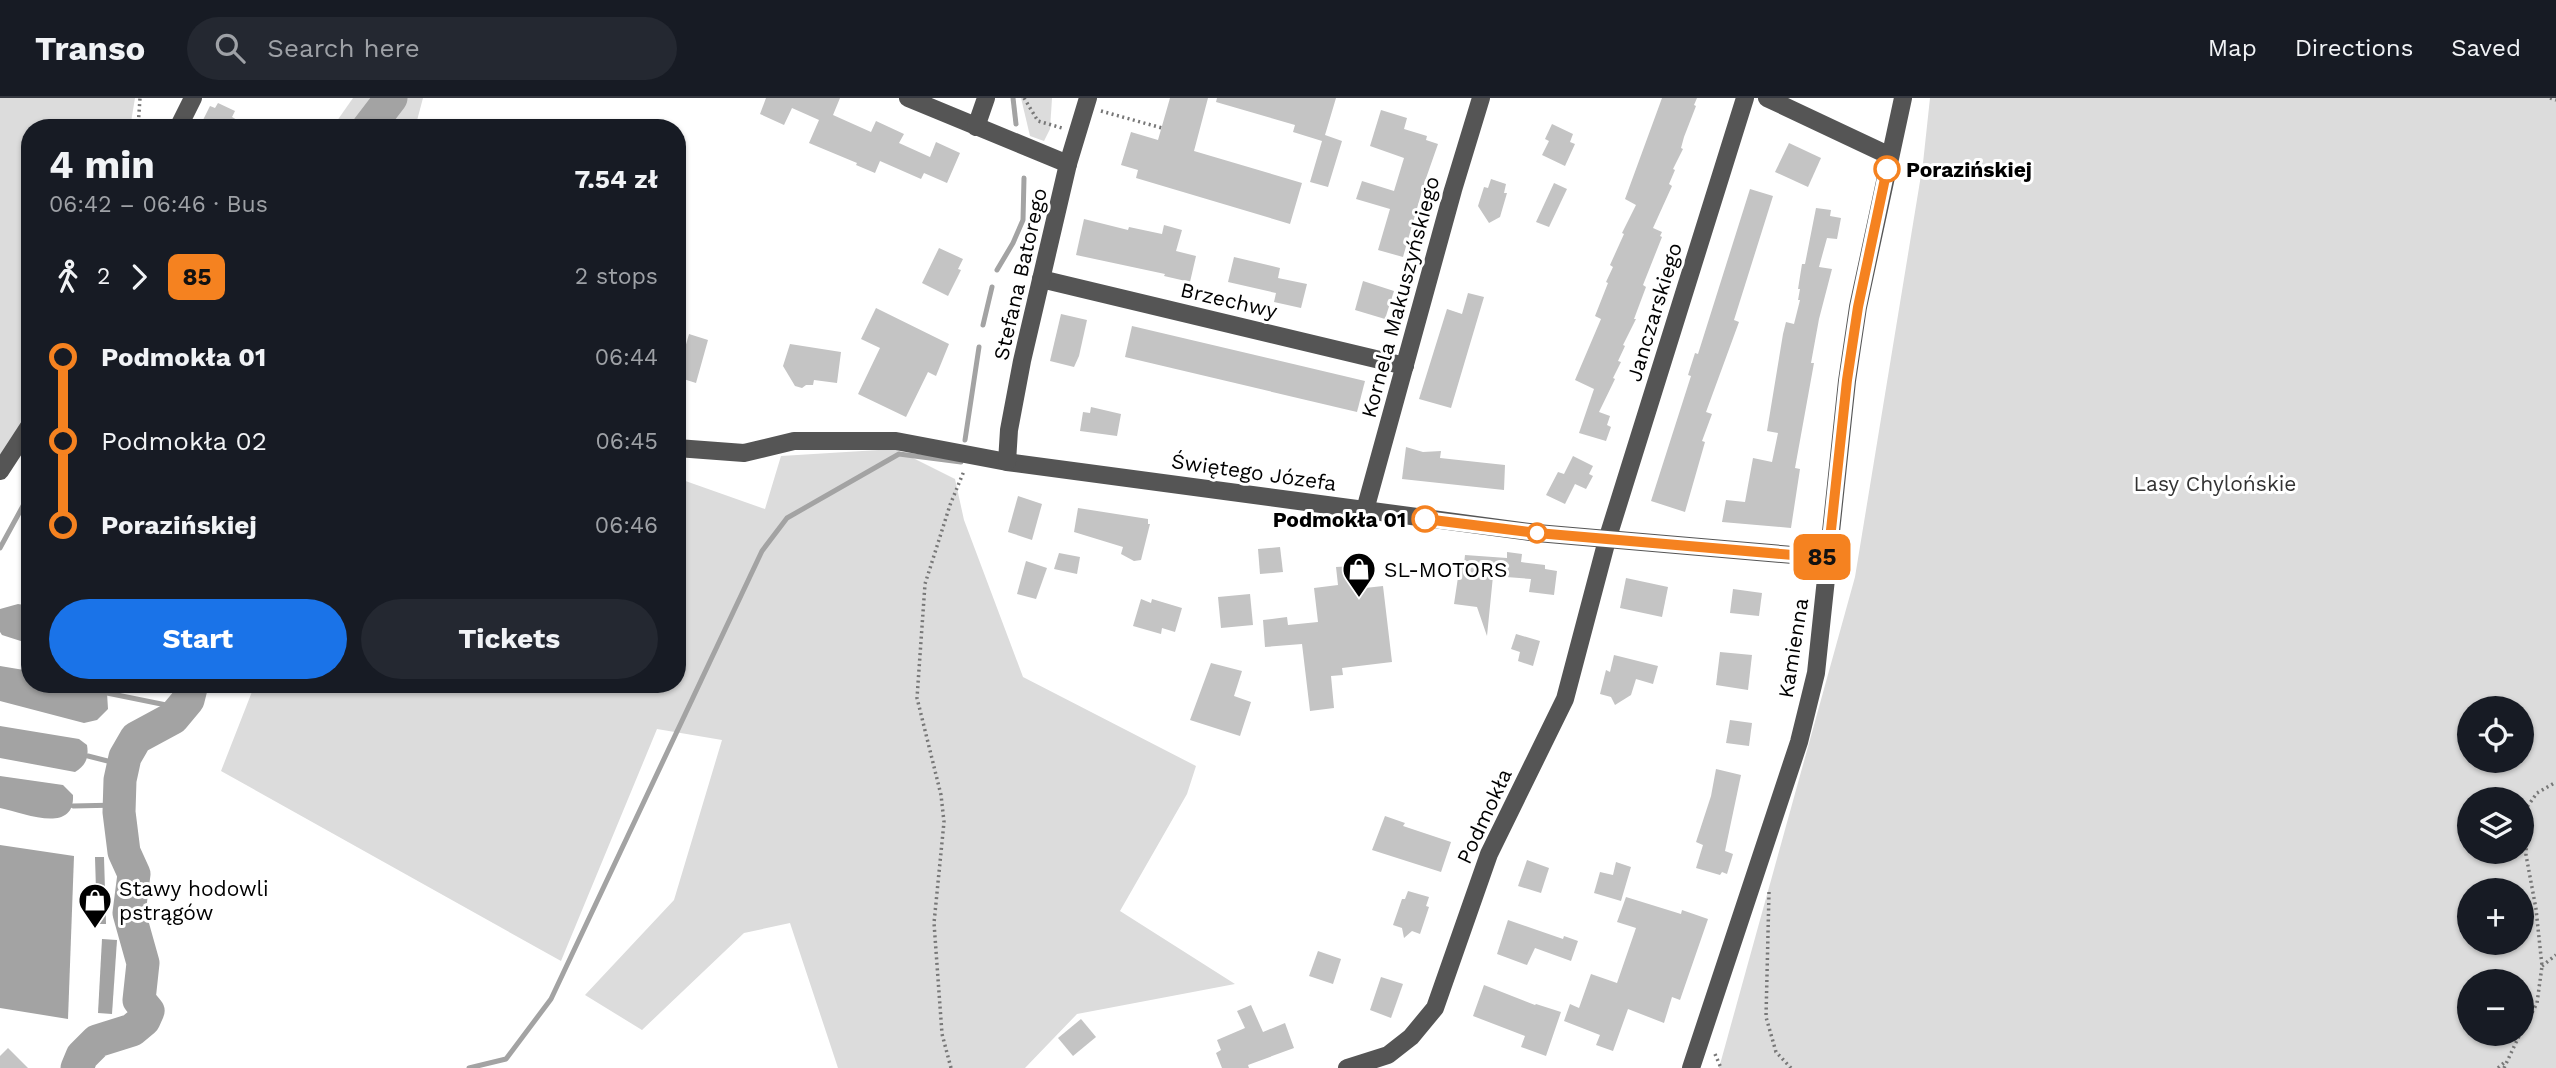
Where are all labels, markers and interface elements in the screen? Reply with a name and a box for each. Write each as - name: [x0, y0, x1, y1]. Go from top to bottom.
- search box: [187, 17, 677, 80]
- text: Transo: [35, 29, 145, 68]
- icon: search: [211, 29, 249, 67]
- text: Search here: [267, 33, 420, 63]
- text: Map: [2208, 34, 2257, 62]
- text: Directions: [2295, 34, 2413, 62]
- text: Saved: [2451, 34, 2521, 62]
- text: 4 min: [49, 143, 155, 187]
- marker: Porazińskiej: [1874, 156, 1900, 182]
- place label: Porazińskiej: [1906, 157, 2032, 182]
- text: 7.54 zł: [575, 164, 658, 194]
- street label: Kornela Makuszyńskiego: [1356, 173, 1444, 421]
- street label: Stefana Batorego: [988, 185, 1052, 363]
- text: 06:42 – 06:46 · Bus: [49, 191, 268, 218]
- street label: Janczarskiego: [1621, 240, 1687, 384]
- icon: walk: [49, 258, 87, 296]
- icon: forward: [120, 258, 158, 296]
- text: 2: [97, 263, 110, 290]
- text: 85: [182, 263, 211, 291]
- text: 2 stops: [575, 263, 658, 290]
- street label: Brzechwy: [1178, 277, 1280, 323]
- text: Podmokła 01: [101, 342, 266, 372]
- text: 06:44: [595, 344, 658, 371]
- text: Podmokła 02: [101, 426, 267, 456]
- text: 06:45: [595, 428, 658, 455]
- street label: Świętego Józefa: [1170, 448, 1338, 496]
- park label: Lasy Chylońskie: [2133, 471, 2297, 496]
- marker: Podmokła 01: [1412, 506, 1438, 532]
- place label: Podmokła 01: [1273, 507, 1406, 532]
- text: Porazińskiej: [101, 510, 257, 540]
- text: 06:46: [595, 512, 658, 539]
- unlabelled marker: [1527, 523, 1547, 543]
- line badge: 85: [1790, 534, 1854, 580]
- text: 85: [1807, 543, 1837, 571]
- shop icon: SL-MOTORS: [1340, 550, 1378, 599]
- place label: SL-MOTORS: [1384, 557, 1507, 582]
- street label: Kamienna: [1773, 596, 1813, 700]
- button: Start: [49, 599, 347, 679]
- button: Tickets: [361, 599, 658, 679]
- map controls: [2457, 696, 2534, 1046]
- button: locate: [2457, 696, 2534, 773]
- street label: Podmokła: [1451, 764, 1517, 868]
- button: layers: [2457, 787, 2534, 864]
- place label: Stawy hodowli pstrągów: [119, 876, 269, 925]
- button: +: [2457, 878, 2534, 955]
- shop icon: Stawy hodowli pstrągów: [76, 881, 114, 930]
- button: −: [2457, 969, 2534, 1046]

